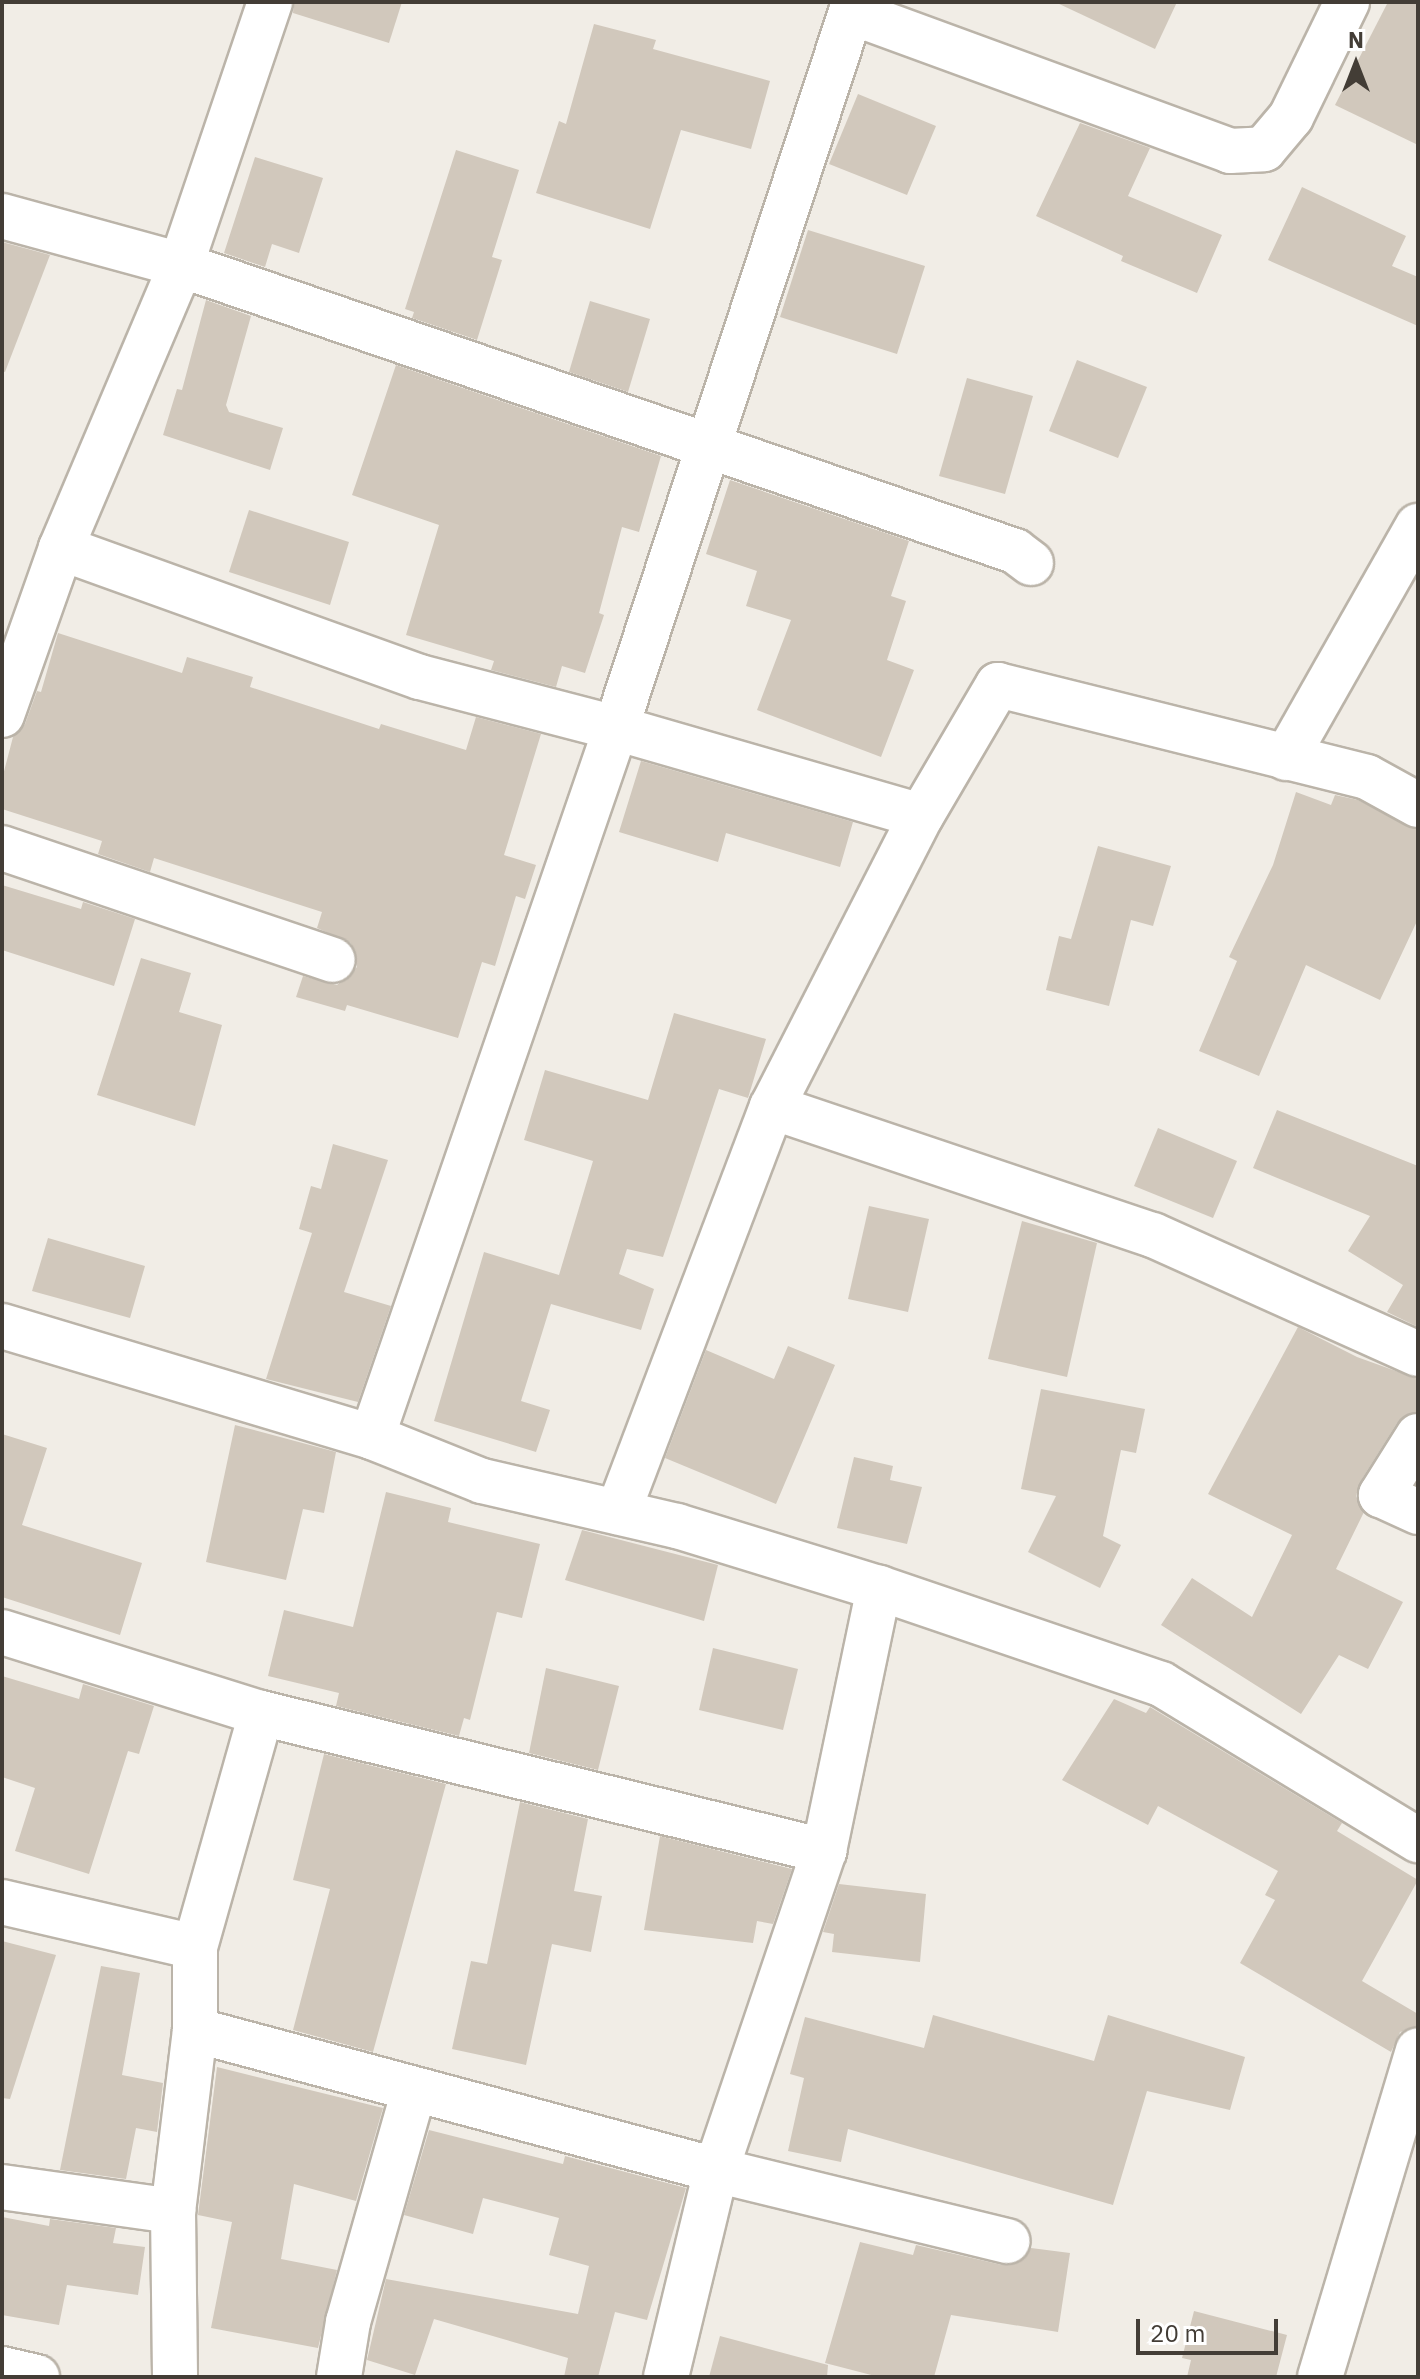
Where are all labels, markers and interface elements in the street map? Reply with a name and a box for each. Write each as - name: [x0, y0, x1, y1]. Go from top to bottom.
- north arrow: [1316, 24, 1396, 104]
- text: N: [1348, 25, 1364, 54]
- scale bar: [1140, 2303, 1282, 2353]
- text: 20 m: [1150, 2317, 1205, 2349]

